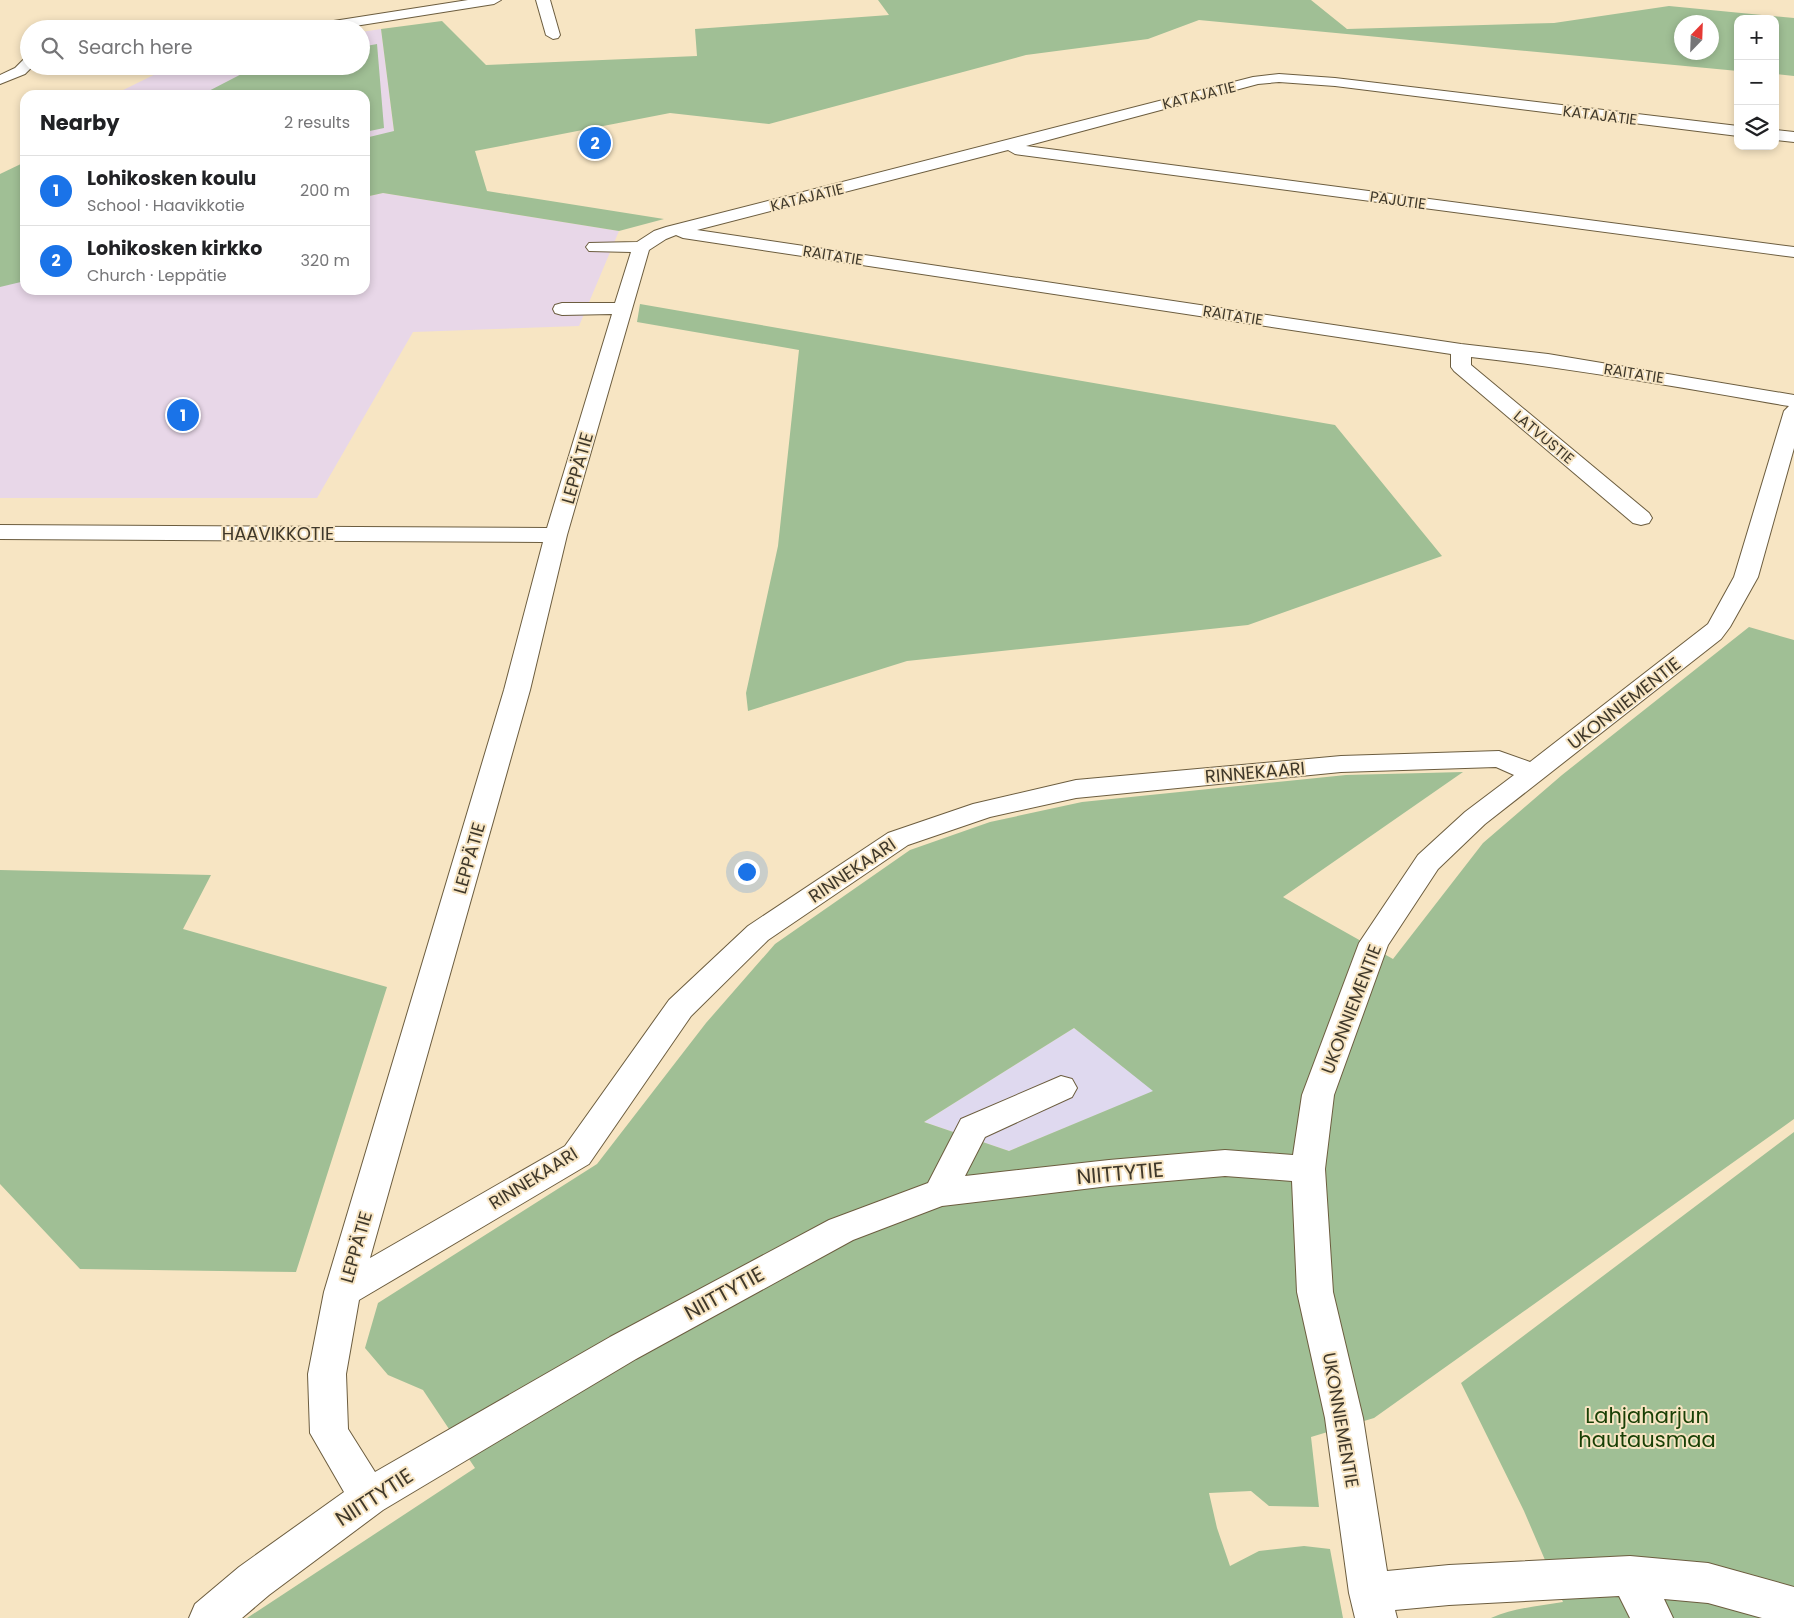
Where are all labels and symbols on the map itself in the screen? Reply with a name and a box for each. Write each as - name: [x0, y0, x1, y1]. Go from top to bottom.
- north arrow: [1674, 15, 1719, 60]
- street label: KATAJATIE: [1160, 76, 1238, 114]
- street label: KATAJATIE: [1562, 100, 1638, 130]
- pin: 2: [579, 124, 611, 162]
- street label: KATAJATIE: [768, 178, 846, 216]
- street label: PAJUTIE: [1369, 186, 1427, 214]
- street label: RAITATIE: [801, 240, 865, 270]
- street label: RAITATIE: [1201, 300, 1265, 330]
- street label: RAITATIE: [1602, 358, 1666, 388]
- pin: 1: [167, 396, 199, 434]
- street label: LATVUSTIE: [1509, 405, 1579, 469]
- street label: LEPPÄTIE: [555, 429, 599, 507]
- street label: HAAVIKKOTIE: [222, 521, 334, 546]
- street label: UKONNIEMENTIE: [1562, 651, 1686, 755]
- street label: RINNEKAARI: [1204, 755, 1306, 789]
- street label: LEPPÄTIE: [447, 819, 491, 897]
- street label: RINNEKAARI: [803, 832, 901, 908]
- your location: [734, 859, 760, 885]
- street label: UKONNIEMENTIE: [1315, 941, 1387, 1077]
- street label: RINNEKAARI: [484, 1141, 582, 1215]
- street label: NIITTYTIE: [1075, 1155, 1165, 1191]
- street label: LEPPÄTIE: [334, 1208, 378, 1286]
- street label: NIITTYTIE: [679, 1259, 769, 1327]
- street label: UKONNIEMENTIE: [1317, 1350, 1365, 1490]
- park label: Lahjaharjun hautausmaa: [1578, 1401, 1716, 1454]
- street label: NIITTYTIE: [329, 1461, 419, 1533]

